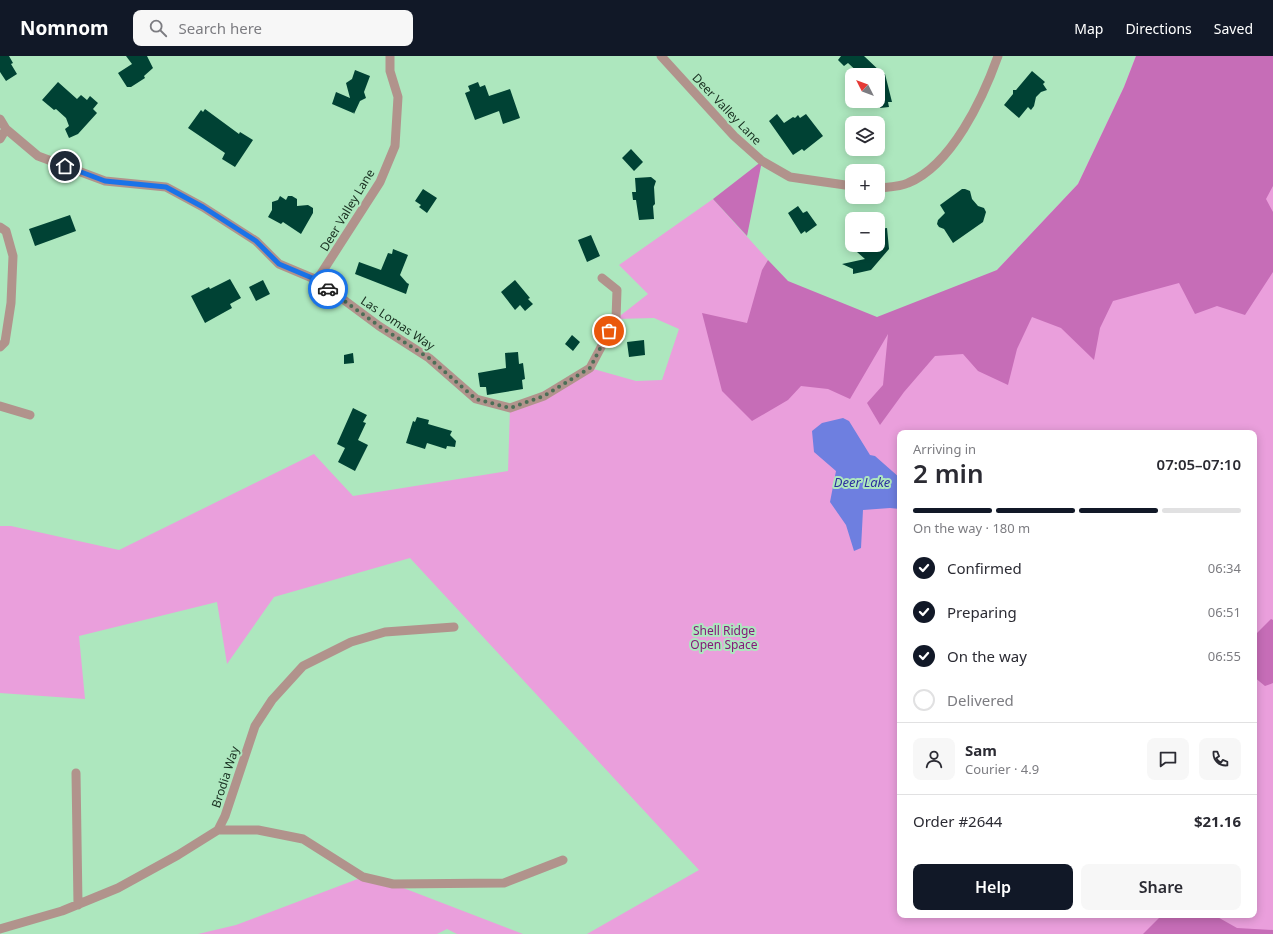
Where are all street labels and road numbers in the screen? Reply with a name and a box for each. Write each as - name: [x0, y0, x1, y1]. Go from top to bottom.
- street label: Deer Valley Lane: [689, 70, 766, 149]
- street label: Deer Valley Lane: [316, 165, 378, 254]
- street label: Las Lomas Way: [358, 292, 439, 355]
- street label: Brodia Way: [207, 743, 243, 810]

